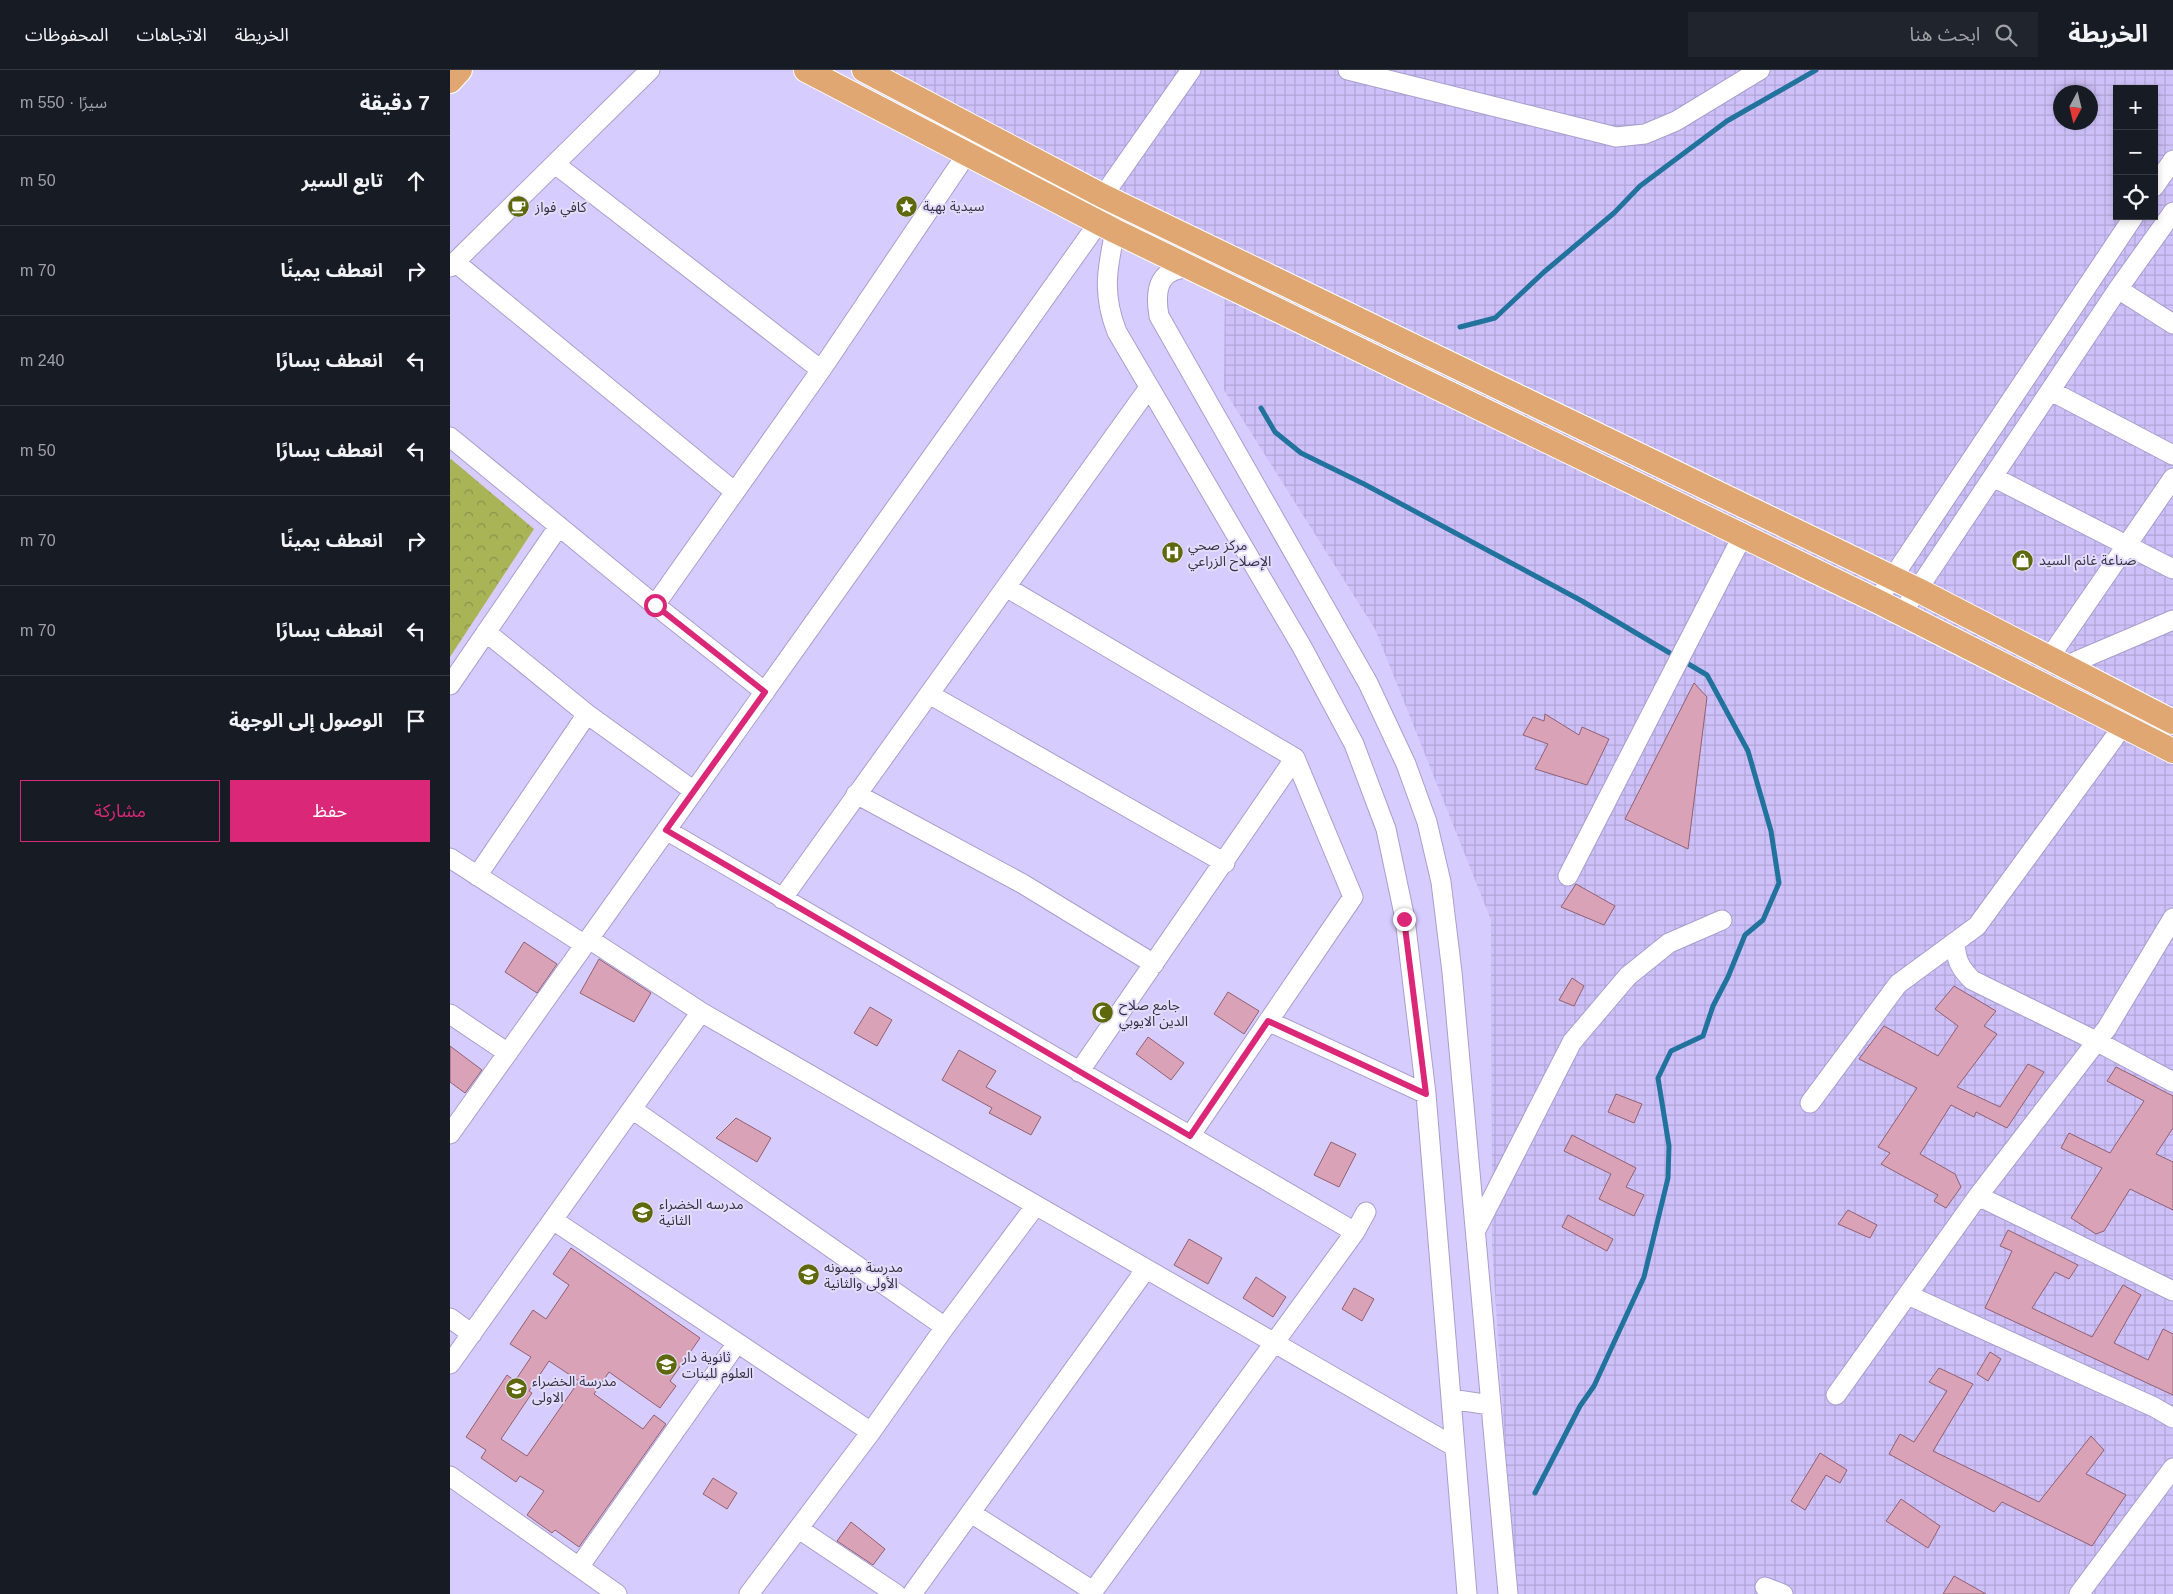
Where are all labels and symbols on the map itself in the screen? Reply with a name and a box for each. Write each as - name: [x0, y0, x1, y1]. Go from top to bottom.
- north arrow: [2053, 85, 2098, 130]
- place icon: سيدية بهية: [895, 194, 919, 218]
- cafe icon: كافي فواز: [507, 195, 531, 219]
- place label: سيدية بهية: [923, 198, 984, 215]
- place label: كافي فواز: [534, 199, 587, 218]
- place label: مركز صحي الإصلاح الزراعي: [1188, 537, 1271, 572]
- hospital icon: مركز صحي الإصلاح الزراعي: [1160, 541, 1184, 565]
- shop icon: صناعة غانم السيد: [2011, 548, 2035, 572]
- place label: صناعة غانم السيد: [2039, 552, 2137, 571]
- route start: [644, 594, 667, 617]
- route end: [1393, 908, 1416, 931]
- place label: جامع صلاح الدين الايوبي: [1119, 997, 1188, 1032]
- mosque icon: جامع صلاح الدين الايوبي: [1091, 1001, 1115, 1025]
- place label: مدرسه الخضراء الثانية: [659, 1196, 744, 1228]
- school or university icon: مدرسه الخضراء الثانية: [631, 1200, 655, 1224]
- place label: مدرسة ميمونه الأولى والثانية: [824, 1259, 903, 1292]
- school or university icon: مدرسة ميمونه الأولى والثانية: [796, 1263, 820, 1287]
- place label: ثانوية دار العلوم للبنات: [681, 1349, 753, 1384]
- school or university icon: ثانوية دار العلوم للبنات: [654, 1353, 678, 1377]
- place label: مدرسة الخضراء الاولى: [532, 1373, 617, 1406]
- school or university icon: مدرسة الخضراء الاولى: [504, 1377, 528, 1401]

